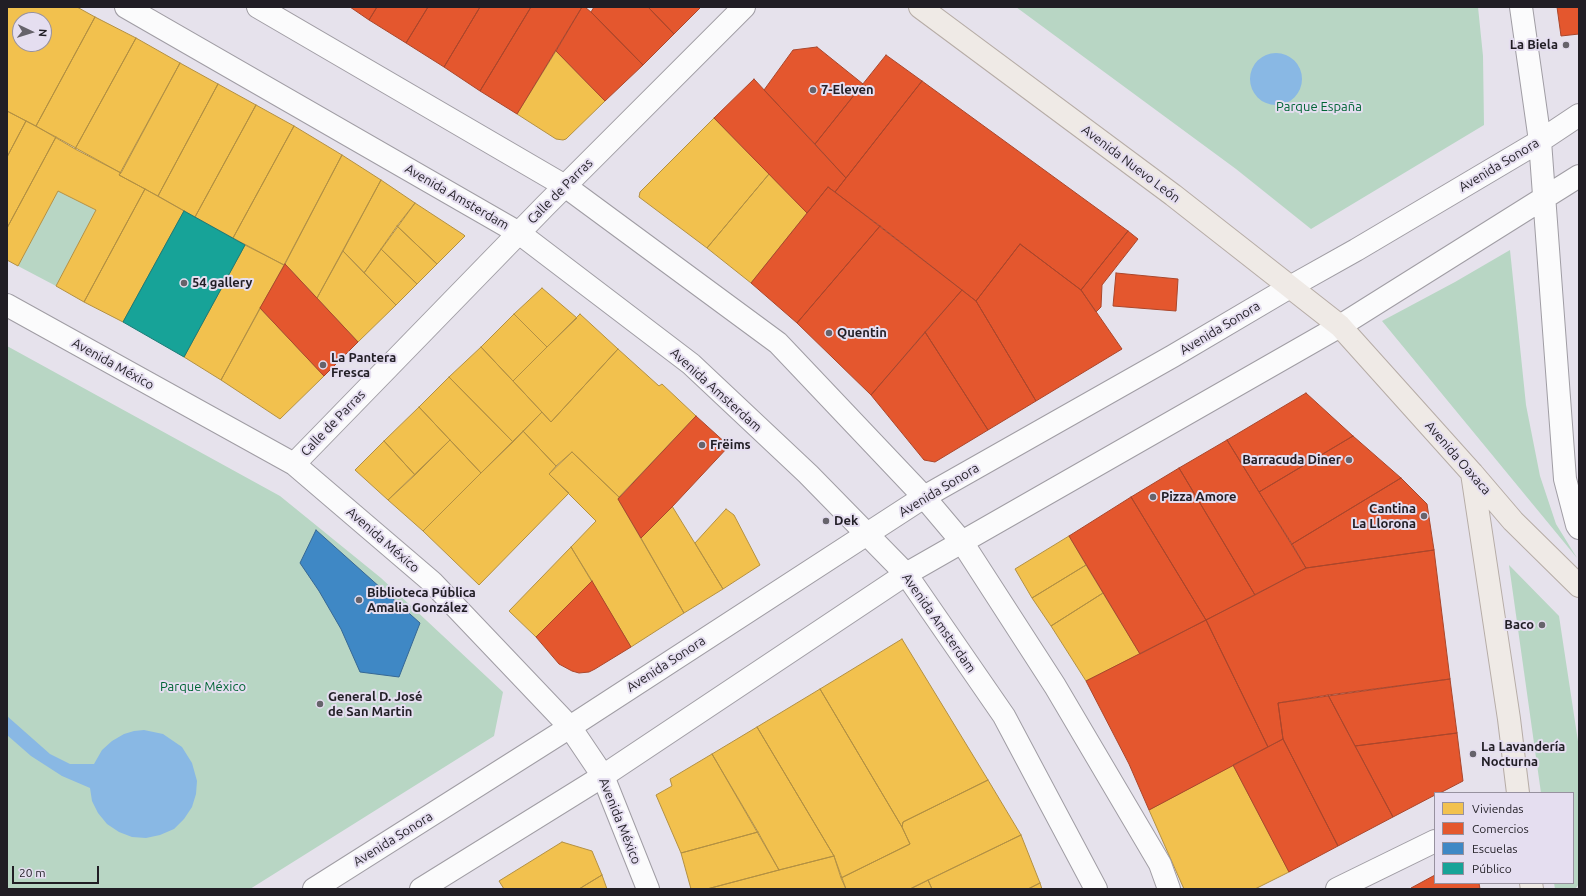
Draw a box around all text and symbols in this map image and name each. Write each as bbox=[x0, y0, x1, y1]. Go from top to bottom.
north arrow bbox=[12, 12, 52, 52]
text: N bbox=[37, 28, 49, 37]
place label: La Biela bbox=[1510, 37, 1558, 53]
marker: La Biela bbox=[1561, 40, 1571, 50]
place label: 7-Eleven bbox=[821, 82, 874, 98]
marker: 7-Eleven bbox=[808, 85, 818, 95]
park label: Parque España bbox=[1276, 99, 1362, 115]
street label: Avenida Nuevo León bbox=[1079, 122, 1183, 206]
street label: Avenida Sonora bbox=[1456, 135, 1542, 195]
street label: Calle de Parras bbox=[524, 155, 596, 227]
street label: Avenida Amsterdam bbox=[402, 161, 512, 233]
place label: 54 gallery bbox=[192, 275, 252, 291]
marker: 54 gallery bbox=[179, 278, 189, 288]
street label: Avenida Sonora bbox=[1177, 298, 1263, 358]
place label: Quentin bbox=[837, 325, 887, 341]
marker: Quentin bbox=[824, 328, 834, 338]
street label: Avenida México bbox=[69, 335, 157, 393]
street label: Avenida Amsterdam bbox=[667, 345, 765, 435]
place label: La Pantera Fresca bbox=[331, 350, 396, 381]
marker: La Pantera Fresca bbox=[318, 360, 328, 370]
street label: Calle de Parras bbox=[298, 387, 368, 459]
street label: Avenida Oaxaca bbox=[1422, 418, 1494, 498]
place label: Frëims bbox=[710, 437, 751, 453]
marker: Frëims bbox=[697, 440, 707, 450]
place label: Barracuda Diner bbox=[1242, 452, 1341, 468]
marker: Barracuda Diner bbox=[1344, 455, 1354, 465]
street label: Avenida Sonora bbox=[896, 460, 982, 520]
place label: Pizza Amore bbox=[1161, 489, 1236, 505]
marker: Pizza Amore bbox=[1148, 492, 1158, 502]
place label: Cantina La Llorona bbox=[1352, 501, 1416, 532]
street label: Avenida México bbox=[343, 504, 423, 576]
marker: Cantina La Llorona bbox=[1419, 511, 1429, 521]
place label: Dek bbox=[834, 513, 858, 529]
marker: Dek bbox=[821, 516, 831, 526]
street label: Avenida Amsterdam bbox=[899, 570, 979, 676]
place label: Biblioteca Pública Amalia González bbox=[367, 585, 476, 616]
marker: Biblioteca Pública Amalia González bbox=[354, 595, 364, 605]
place label: Baco bbox=[1504, 617, 1534, 633]
marker: Baco bbox=[1537, 620, 1547, 630]
street label: Avenida Sonora bbox=[624, 633, 708, 695]
park label: Parque México bbox=[160, 679, 246, 695]
place label: General D. José de San Martin bbox=[328, 689, 422, 720]
marker: General D. José de San Martin bbox=[315, 699, 325, 709]
place label: La Lavandería Nocturna bbox=[1481, 739, 1565, 770]
marker: La Lavandería Nocturna bbox=[1468, 749, 1478, 759]
street label: Avenida México bbox=[596, 776, 644, 866]
legend bbox=[1434, 792, 1574, 884]
text: Viviendas bbox=[1472, 802, 1524, 815]
street label: Avenida Sonora bbox=[350, 808, 436, 870]
text: Comercios bbox=[1472, 822, 1529, 835]
text: Escuelas bbox=[1472, 842, 1518, 855]
scale bar bbox=[14, 858, 101, 884]
text: Público bbox=[1472, 862, 1512, 875]
text: 20 m bbox=[19, 866, 46, 879]

